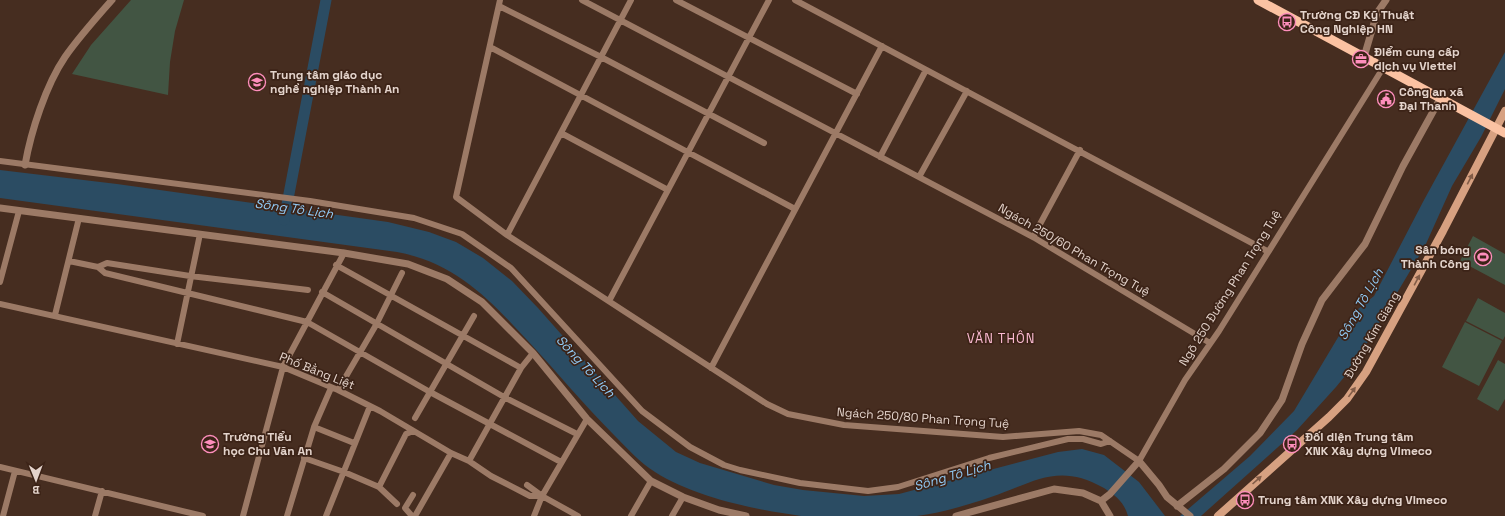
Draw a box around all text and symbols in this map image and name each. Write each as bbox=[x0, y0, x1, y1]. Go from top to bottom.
place label: Trường CĐ Kỹ Thuật Công Nghiệp HN bbox=[1300, 7, 1415, 37]
bus stop icon: Trường CĐ Kỹ Thuật Công Nghiệp HN bbox=[1277, 12, 1297, 32]
place label: Điểm cung cấp dịch vụ Viettel bbox=[1374, 44, 1460, 74]
office icon: Điểm cung cấp dịch vụ Viettel bbox=[1351, 49, 1371, 69]
place label: Trung tâm giáo dục nghề nghiệp Thành An bbox=[270, 67, 399, 97]
school or university icon: Trung tâm giáo dục nghề nghiệp Thành An bbox=[247, 72, 267, 92]
place label: Công an xã Đại Thanh bbox=[1399, 84, 1464, 114]
public building icon: Công an xã Đại Thanh bbox=[1376, 89, 1396, 109]
one-way arrow bbox=[1467, 173, 1473, 185]
water label: Sông Tô Lịch bbox=[254, 195, 335, 223]
street label: Ngách 250/60 Phan Trọng Tuệ bbox=[995, 200, 1153, 300]
street label: Ngõ 250 Đường Phan Trọng Tuệ bbox=[1175, 207, 1285, 369]
place label: Sân bóng Thành Công bbox=[1401, 242, 1470, 272]
sports icon: Sân bóng Thành Công bbox=[1473, 247, 1493, 267]
water label: Sông Tô Lịch bbox=[1334, 265, 1388, 343]
one-way arrow bbox=[1414, 274, 1421, 285]
street label: Đường Kim Giang bbox=[1341, 289, 1403, 381]
district label: VĂN THÔN bbox=[967, 330, 1035, 347]
water label: Sông Tô Lịch bbox=[552, 332, 620, 402]
street label: Phố Bằng Liệt bbox=[277, 349, 357, 393]
one-way arrow bbox=[1348, 386, 1356, 397]
street label: Ngách 250/80 Phan Trọng Tuệ bbox=[836, 404, 1010, 432]
place label: Trường Tiểu học Chu Văn An bbox=[223, 429, 312, 459]
place label: Đối diện Trung tâm XNK Xây dựng Vimeco bbox=[1305, 429, 1432, 459]
school or university icon: Trường Tiểu học Chu Văn An bbox=[200, 434, 220, 454]
bus stop icon: Đối diện Trung tâm XNK Xây dựng Vimeco bbox=[1282, 434, 1302, 454]
water label: Sông Tô Lịch bbox=[912, 456, 993, 495]
north arrow bbox=[16, 460, 56, 500]
one-way arrow bbox=[1252, 476, 1262, 485]
text: B bbox=[32, 483, 40, 497]
bus stop icon: Trung tâm XNK Xây dựng Vimeco bbox=[1235, 490, 1255, 510]
place label: Trung tâm XNK Xây dựng Vimeco bbox=[1258, 492, 1447, 508]

